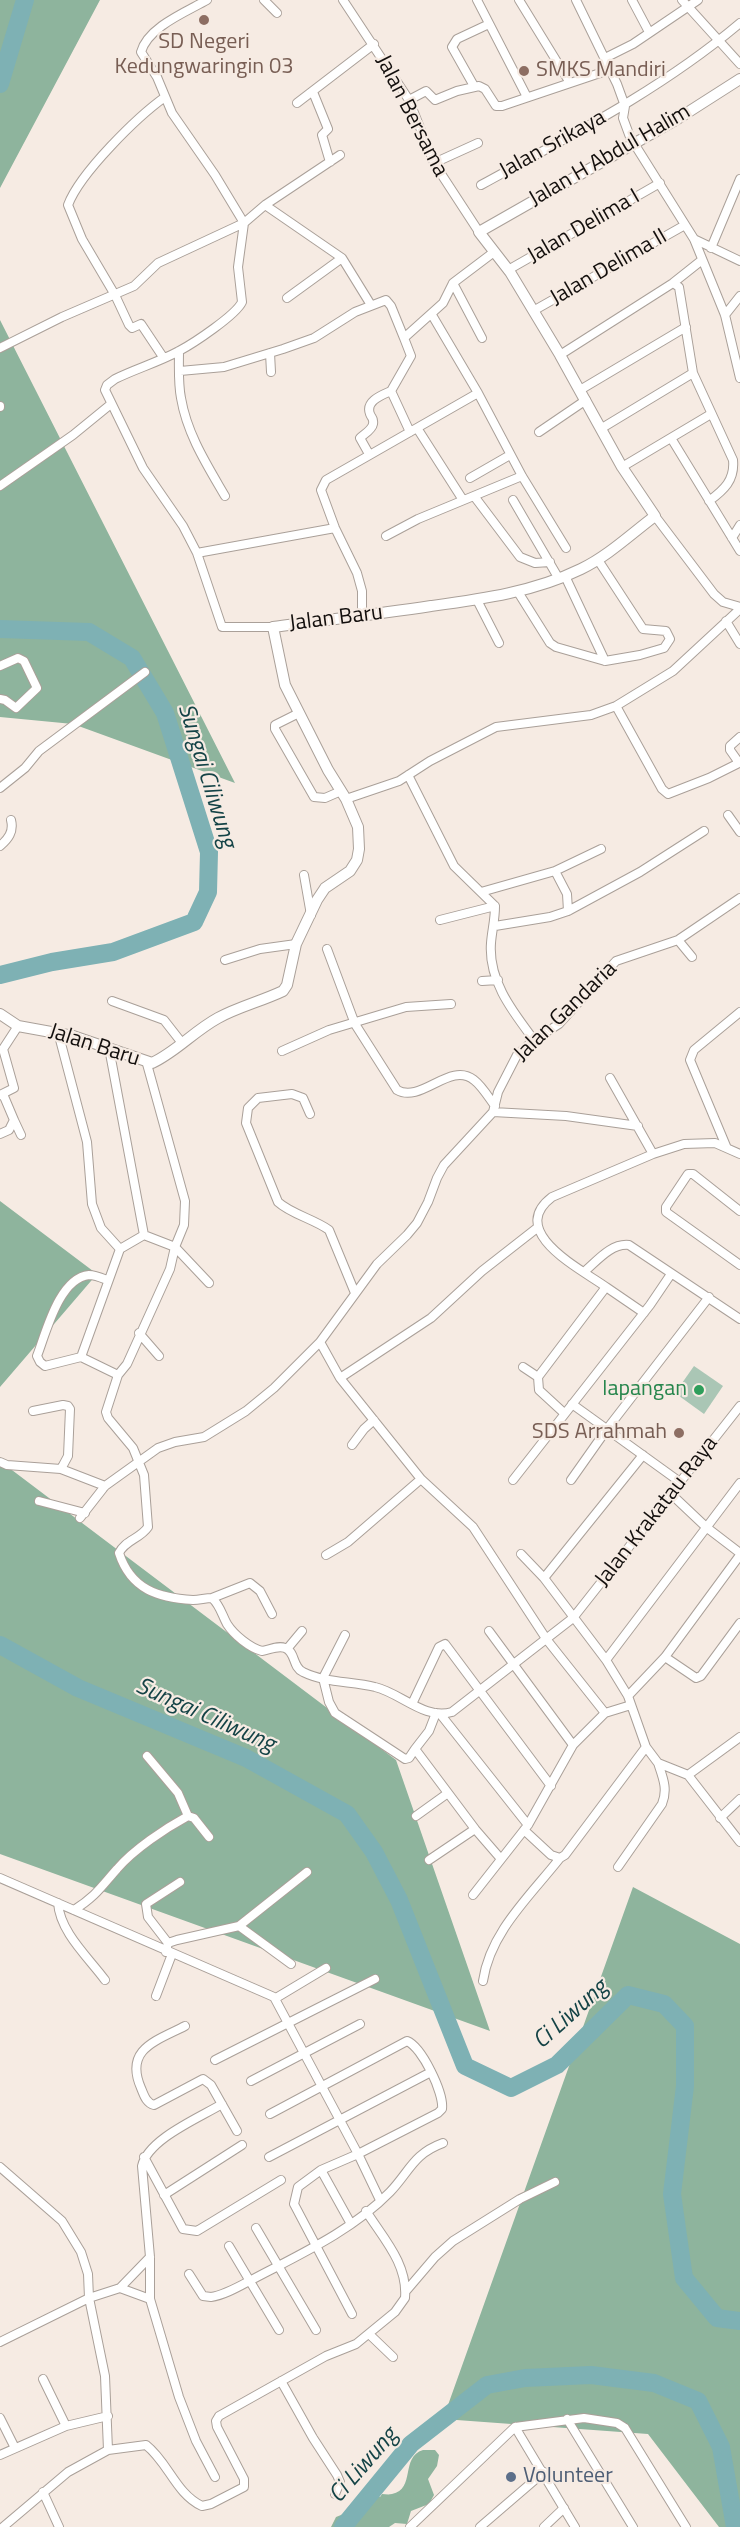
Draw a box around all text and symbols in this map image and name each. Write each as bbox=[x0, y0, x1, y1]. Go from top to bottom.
marker: SD Negeri Kedungwaringin 03 bbox=[197, 13, 211, 27]
place label: SD Negeri Kedungwaringin 03 bbox=[114, 30, 294, 82]
street label: Jalan Bersama bbox=[369, 51, 453, 181]
place label: SMKS Mandiri bbox=[536, 58, 666, 84]
marker: SMKS Mandiri bbox=[517, 64, 531, 78]
street label: Jalan H Abdul Halim bbox=[525, 99, 695, 213]
street label: Jalan Srikaya bbox=[495, 105, 611, 185]
street label: Jalan Delima I bbox=[523, 184, 645, 270]
street label: Jalan Delima II bbox=[546, 224, 672, 312]
street label: Jalan Baru bbox=[288, 600, 384, 638]
water label: Sungai Ciliwung bbox=[170, 700, 242, 852]
street label: Jalan Gandaria bbox=[509, 956, 623, 1068]
street label: Jalan Baru bbox=[45, 1019, 143, 1073]
place label: lapangan bbox=[602, 1377, 687, 1403]
marker: lapangan bbox=[692, 1383, 706, 1397]
place label: SDS Arrahmah bbox=[532, 1420, 667, 1446]
marker: SDS Arrahmah bbox=[672, 1426, 686, 1440]
street label: Jalan Krakatau Raya bbox=[590, 1431, 724, 1593]
water label: Sungai Ciliwung bbox=[131, 1673, 279, 1759]
water label: Ci Liwung bbox=[528, 1974, 614, 2056]
water label: Ci Liwung bbox=[323, 2422, 405, 2510]
place label: Volunteer bbox=[523, 2464, 613, 2490]
marker: Volunteer bbox=[504, 2470, 518, 2484]

